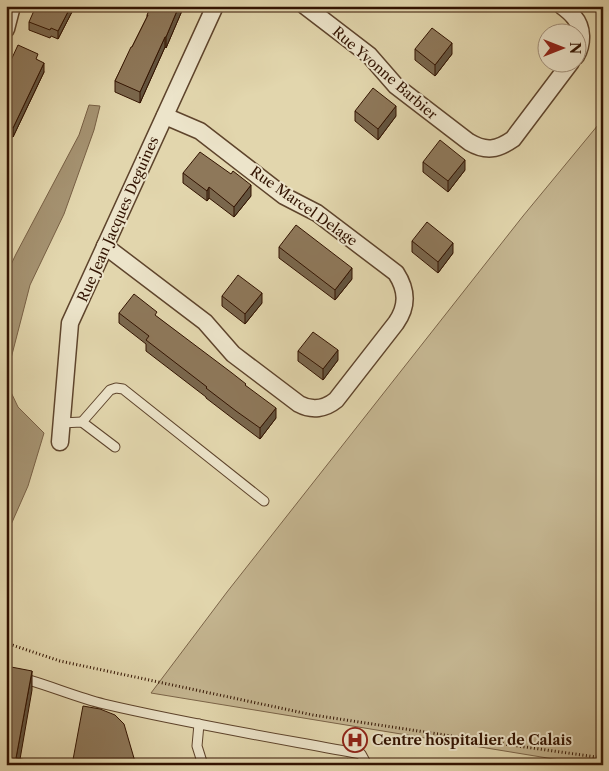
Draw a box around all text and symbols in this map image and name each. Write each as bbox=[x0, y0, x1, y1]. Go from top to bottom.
street label: Rue Yvonne Barbier bbox=[329, 22, 441, 124]
north arrow bbox=[536, 22, 586, 72]
text: N bbox=[566, 42, 584, 54]
street label: Rue Jean Jacques Deguines bbox=[73, 133, 163, 305]
street label: Rue Marcel Delage bbox=[247, 162, 361, 250]
hospital icon: Centre hospitalier de Calais bbox=[342, 727, 368, 753]
place label: Centre hospitalier de Calais bbox=[372, 731, 572, 749]

